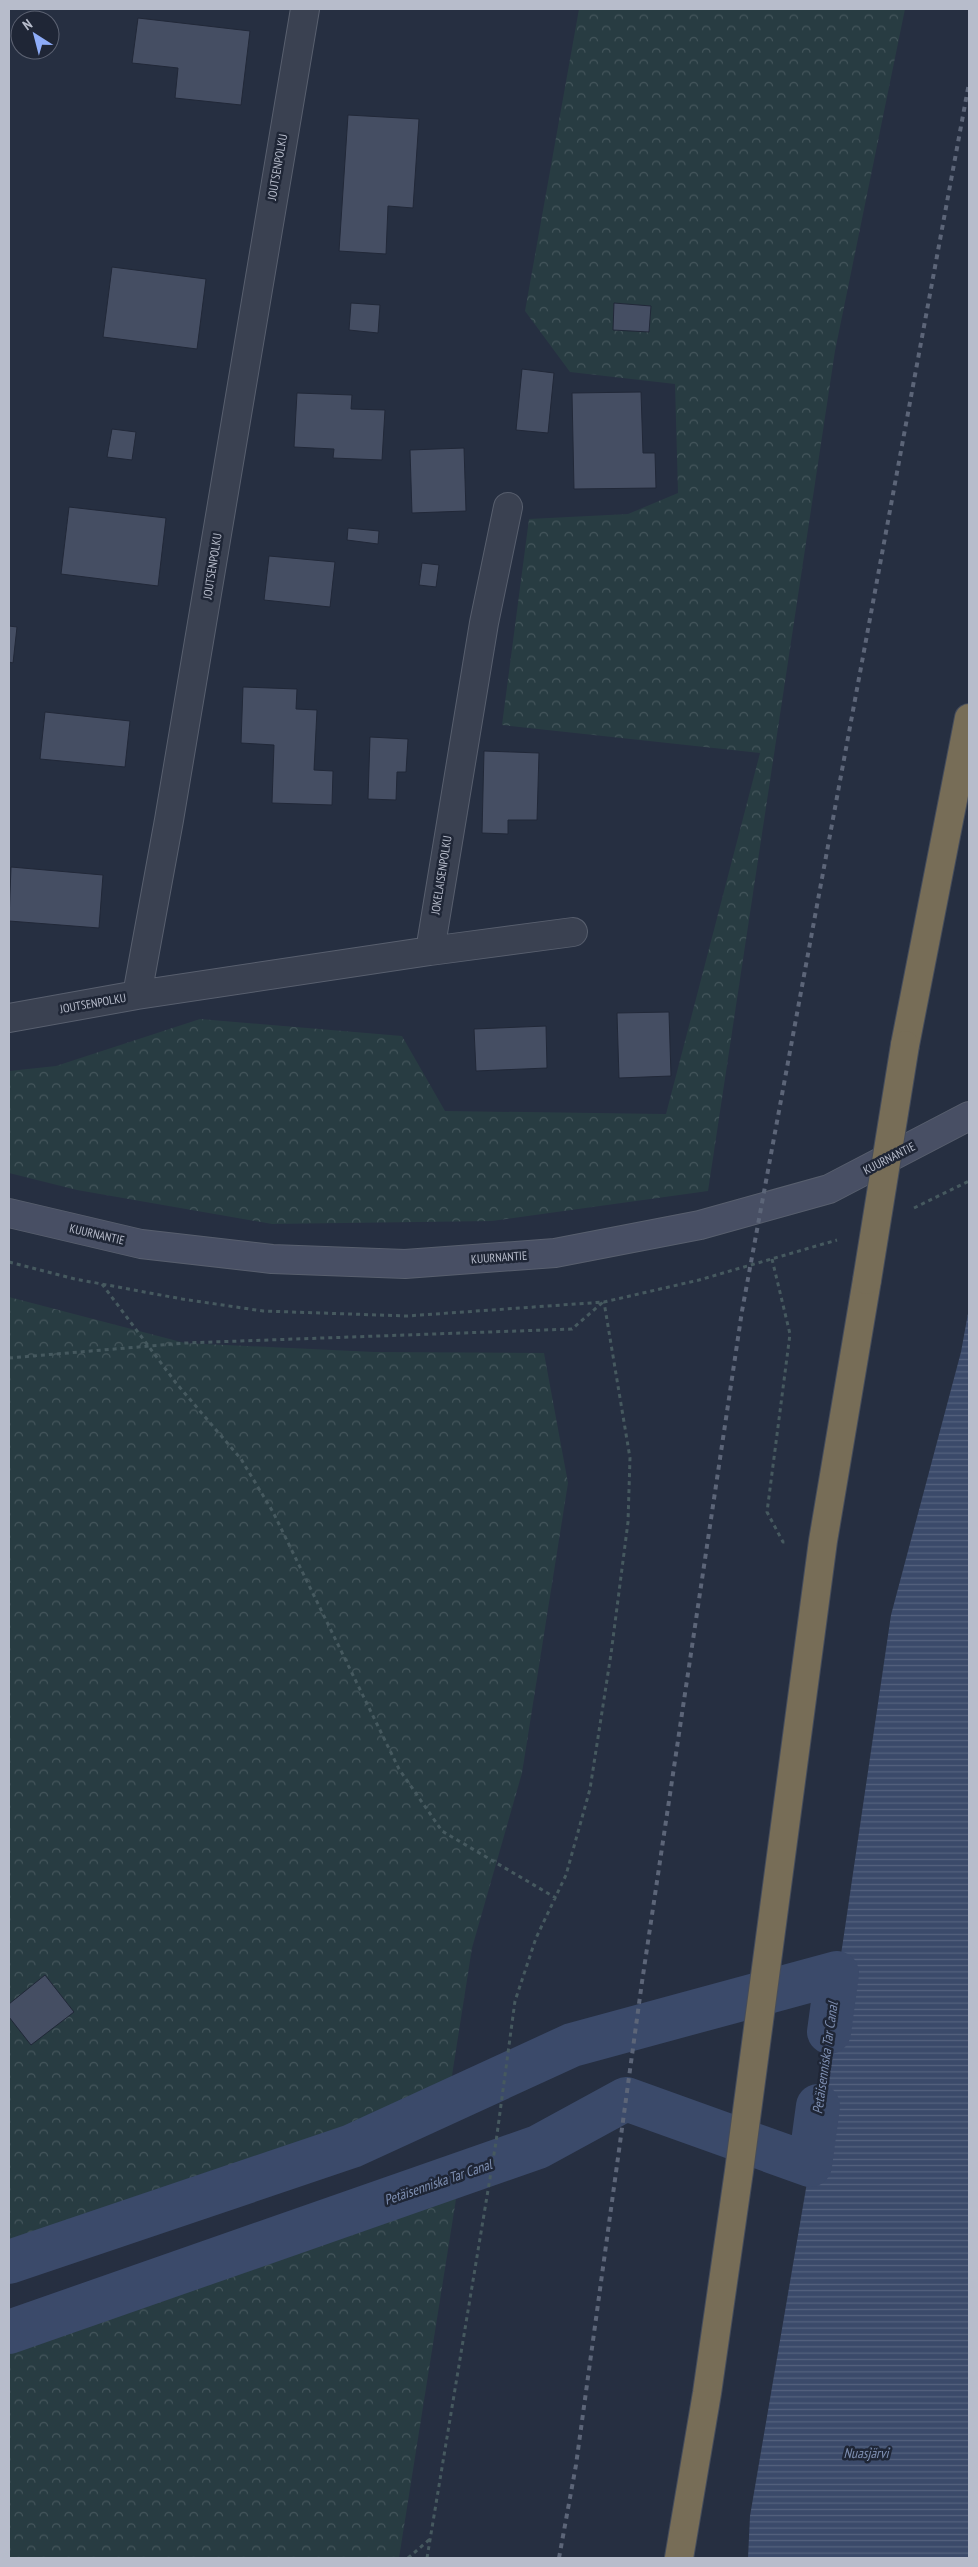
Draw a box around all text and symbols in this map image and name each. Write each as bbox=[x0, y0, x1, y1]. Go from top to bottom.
north arrow bbox=[10, 10, 60, 60]
text: N bbox=[19, 15, 36, 34]
street label: JOUTSENPOLKU bbox=[264, 133, 290, 202]
street label: JOUTSENPOLKU bbox=[199, 532, 225, 601]
street label: JOKELAISENPOLKU bbox=[427, 834, 455, 917]
street label: JOUTSENPOLKU bbox=[58, 990, 127, 1016]
street label: KUURNANTIE bbox=[861, 1139, 917, 1177]
street label: KUURNANTIE bbox=[68, 1220, 126, 1248]
street label: KUURNANTIE bbox=[471, 1248, 527, 1266]
water label: Petäisenniska Tar Canal bbox=[808, 1999, 842, 2115]
water label: Petäisenniska Tar Canal bbox=[382, 2155, 496, 2209]
water label: Nuasjärvi bbox=[844, 2444, 890, 2462]

